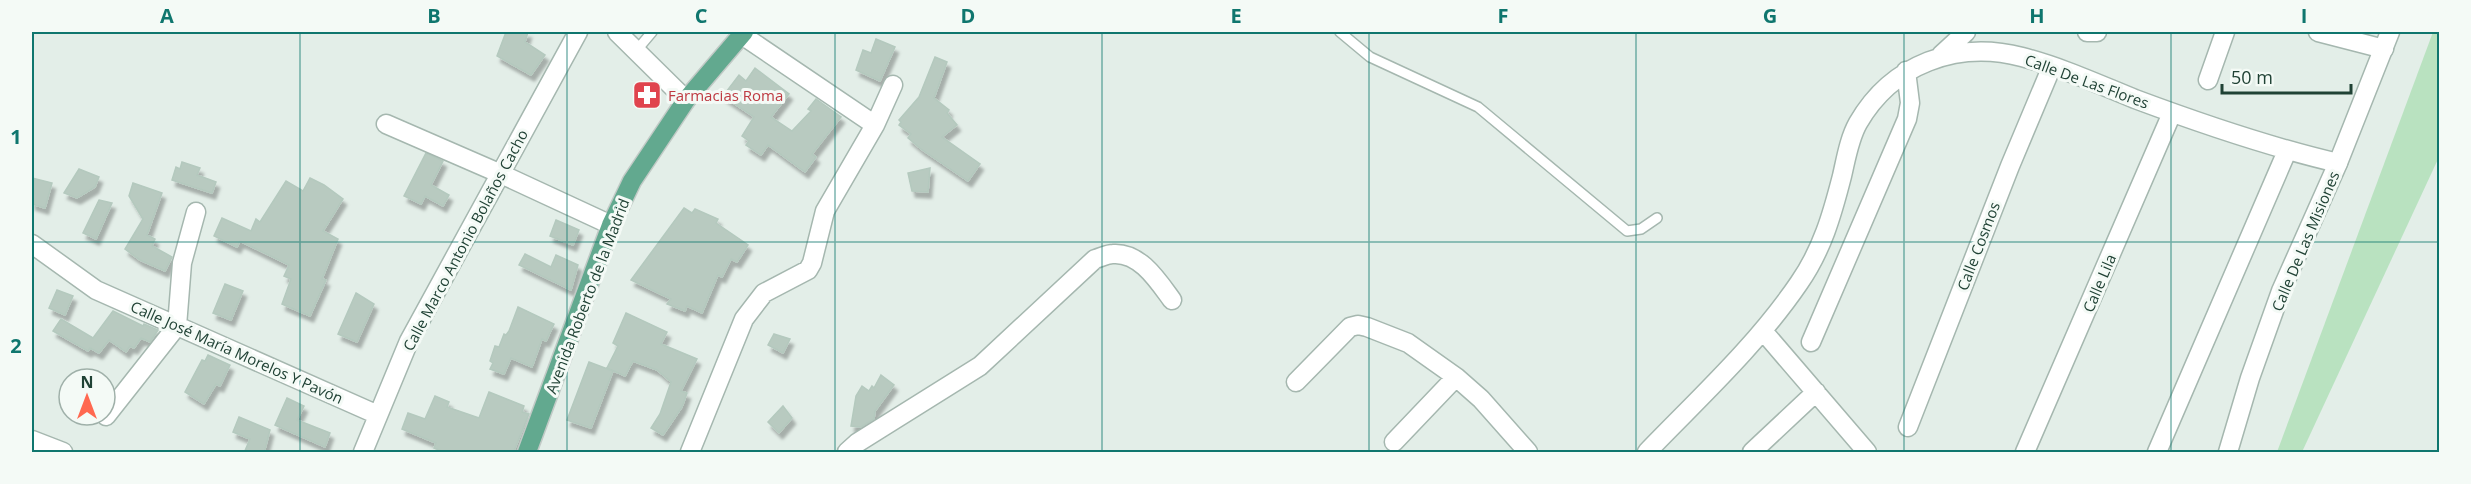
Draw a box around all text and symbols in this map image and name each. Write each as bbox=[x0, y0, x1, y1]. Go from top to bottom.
text: A bbox=[160, 2, 174, 29]
text: B bbox=[427, 2, 441, 29]
text: C bbox=[695, 2, 708, 29]
text: D bbox=[961, 2, 975, 29]
text: E bbox=[1230, 2, 1242, 29]
text: F bbox=[1498, 2, 1508, 29]
text: G bbox=[1763, 2, 1777, 29]
text: H bbox=[2029, 2, 2045, 29]
text: I bbox=[2301, 2, 2307, 29]
street label: Calle De Las Flores bbox=[2022, 49, 2152, 113]
scale bar bbox=[2222, 57, 2351, 95]
text: 50 m bbox=[2231, 65, 2273, 89]
pharmacy icon: Farmacias Roma bbox=[631, 79, 663, 111]
place label: Farmacias Roma bbox=[668, 85, 783, 105]
text: 1 bbox=[10, 123, 22, 150]
street label: Calle Marco Antonio Bolaños Cacho bbox=[398, 126, 532, 354]
street label: Calle De Las Misiones bbox=[2266, 168, 2344, 314]
street label: Avenida Roberto de la Madrid bbox=[540, 195, 634, 397]
street label: Calle Cosmos bbox=[1952, 199, 2004, 293]
street label: Calle Lila bbox=[2078, 251, 2120, 315]
street label: Calle José María Morelos Y Pavón bbox=[128, 296, 346, 408]
text: 2 bbox=[10, 332, 22, 359]
north arrow bbox=[57, 367, 117, 427]
text: N bbox=[80, 371, 94, 393]

